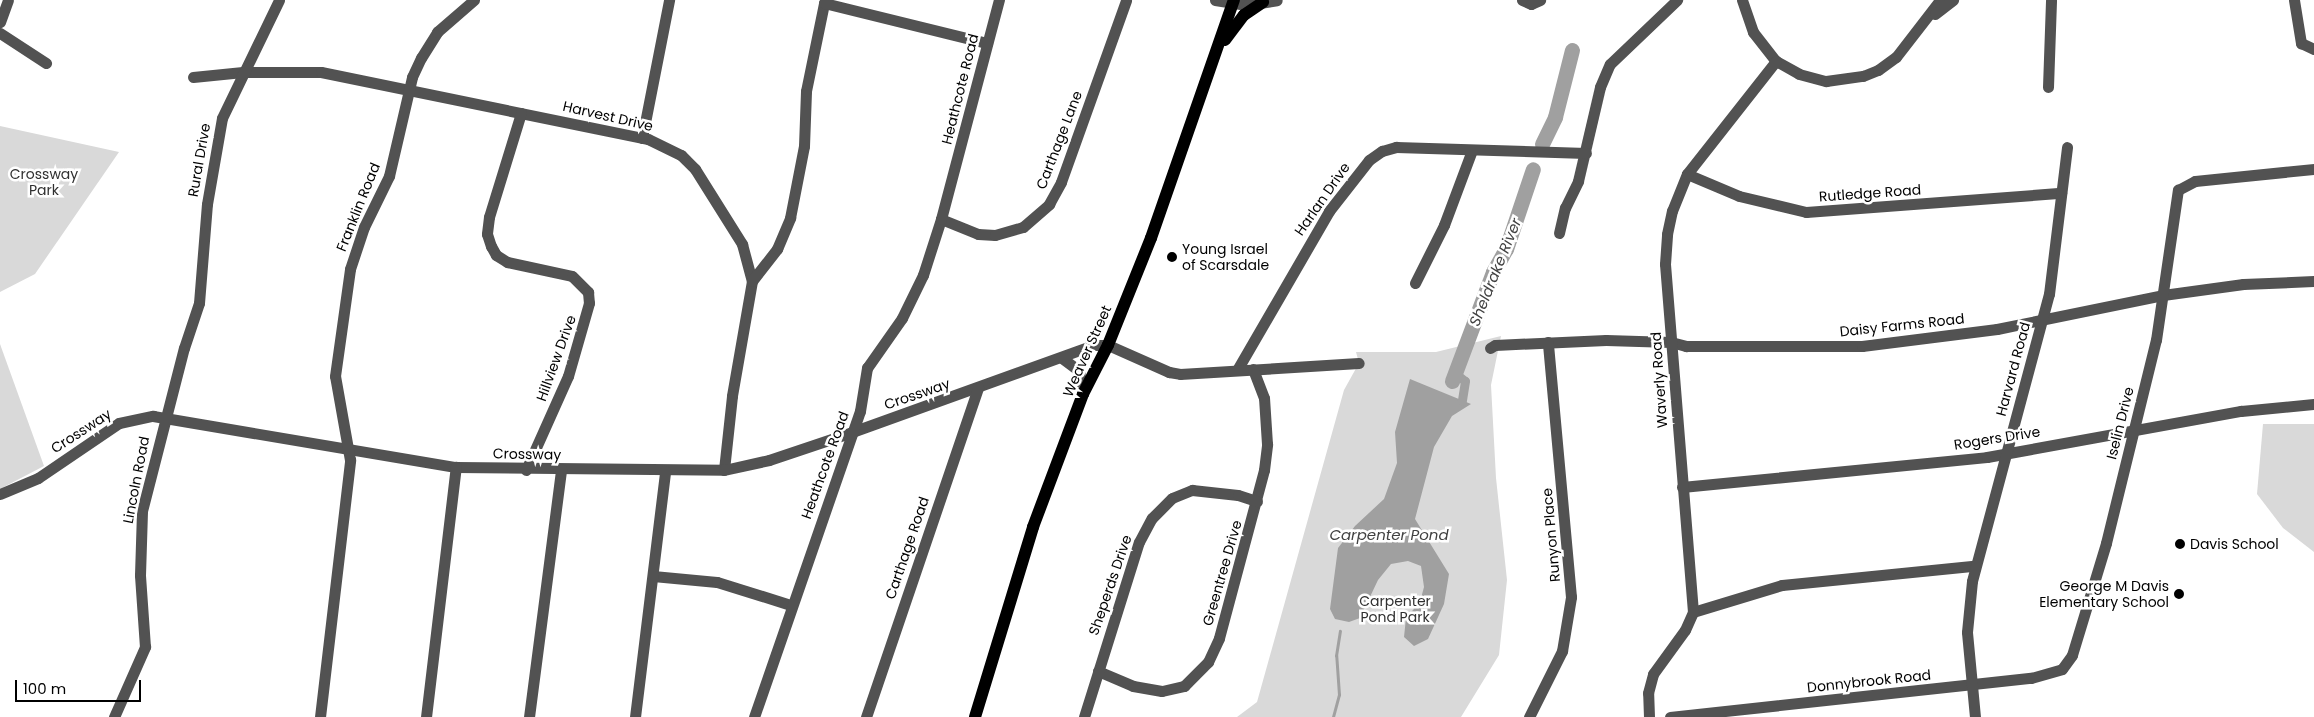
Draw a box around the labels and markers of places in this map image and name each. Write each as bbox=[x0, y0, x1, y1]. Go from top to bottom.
place label: Young Israel of Scarsdale bbox=[1182, 241, 1269, 274]
marker: Young Israel of Scarsdale bbox=[1166, 251, 1178, 263]
place label: Davis School bbox=[2190, 536, 2279, 552]
marker: Davis School bbox=[2174, 538, 2186, 550]
place label: George M Davis Elementary School bbox=[2039, 578, 2169, 610]
marker: George M Davis Elementary School bbox=[2173, 588, 2185, 600]

